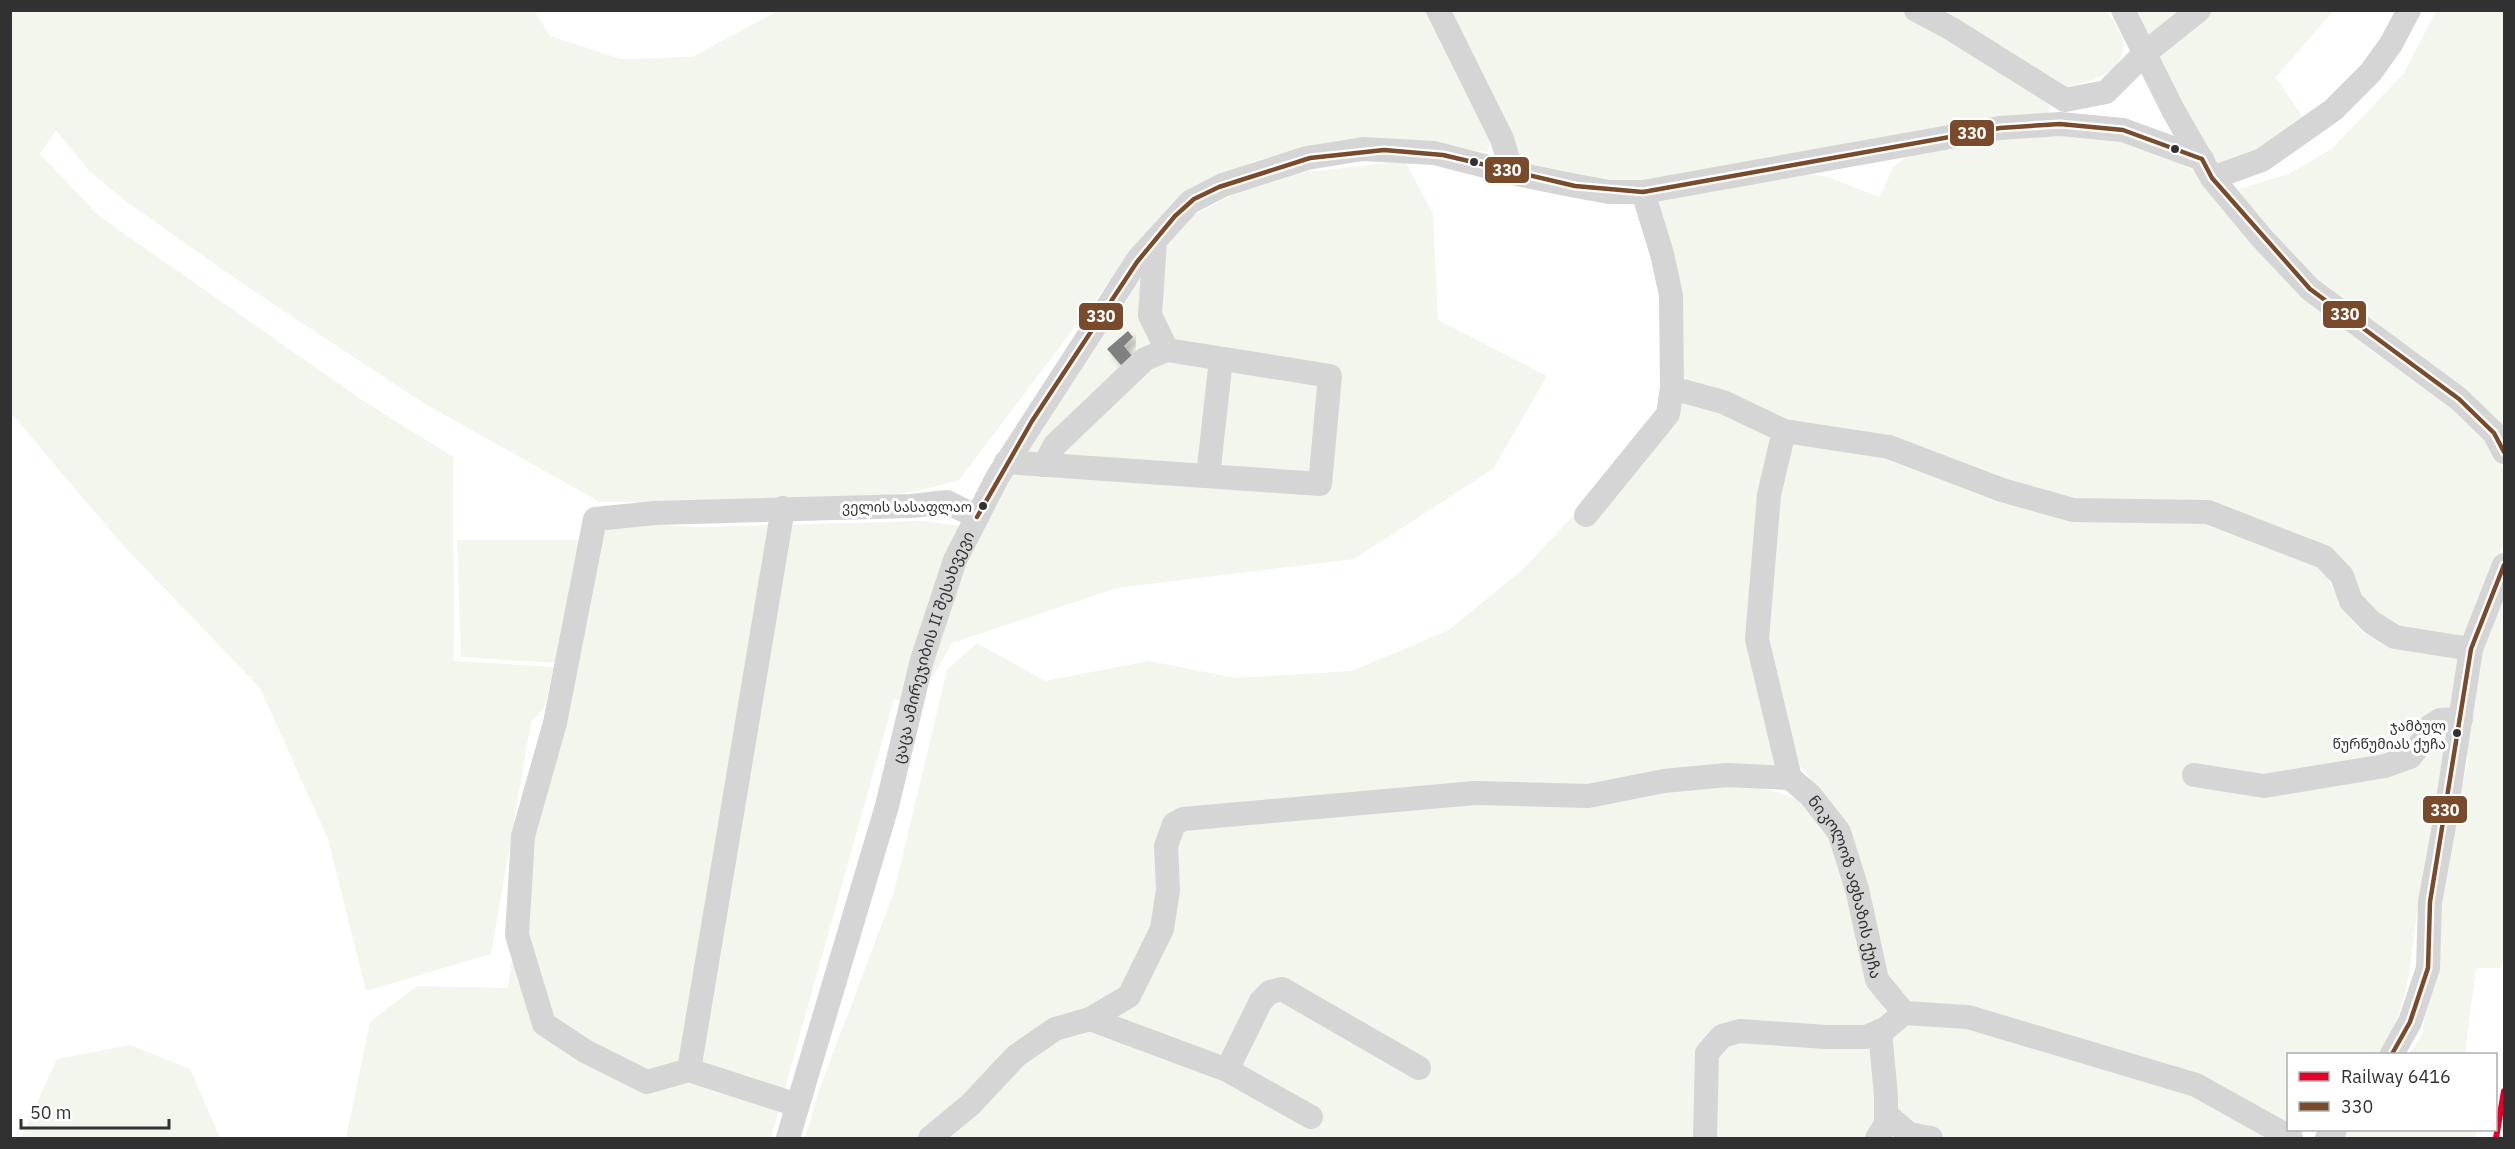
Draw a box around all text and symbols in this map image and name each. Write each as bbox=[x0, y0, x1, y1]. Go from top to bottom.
line badge: 330 bbox=[1949, 119, 1995, 147]
text: 330 bbox=[1958, 123, 1987, 143]
unlabelled marker bbox=[2169, 143, 2181, 155]
unlabelled marker bbox=[1468, 156, 1480, 168]
line badge: 330 bbox=[1484, 156, 1530, 184]
text: 330 bbox=[1493, 160, 1522, 180]
line badge: 330 bbox=[2322, 300, 2367, 329]
line badge: 330 bbox=[1078, 302, 1124, 331]
text: 330 bbox=[2331, 304, 2360, 324]
text: 330 bbox=[1087, 306, 1116, 326]
place label: ველის სასაფლაო bbox=[842, 498, 972, 516]
marker: ველის სასაფლაო bbox=[977, 500, 989, 512]
street label: ცაცა ამირეჯიბის II შესახვევი bbox=[888, 527, 978, 765]
place label: ჯამბულ წურწუმიას ქუჩა bbox=[2333, 717, 2446, 753]
marker: ჯამბულ წურწუმიას ქუჩა bbox=[2451, 727, 2463, 739]
street label: ნიკოლოზ აფხაზის ქუჩა bbox=[1804, 791, 1886, 981]
line badge: 330 bbox=[2422, 795, 2468, 824]
text: 330 bbox=[2431, 800, 2460, 820]
legend bbox=[2287, 1053, 2497, 1131]
text: Railway 6416 bbox=[2341, 1065, 2451, 1088]
scale bar bbox=[21, 1092, 170, 1130]
text: 330 bbox=[2341, 1095, 2373, 1118]
text: 50 m bbox=[30, 1101, 72, 1124]

